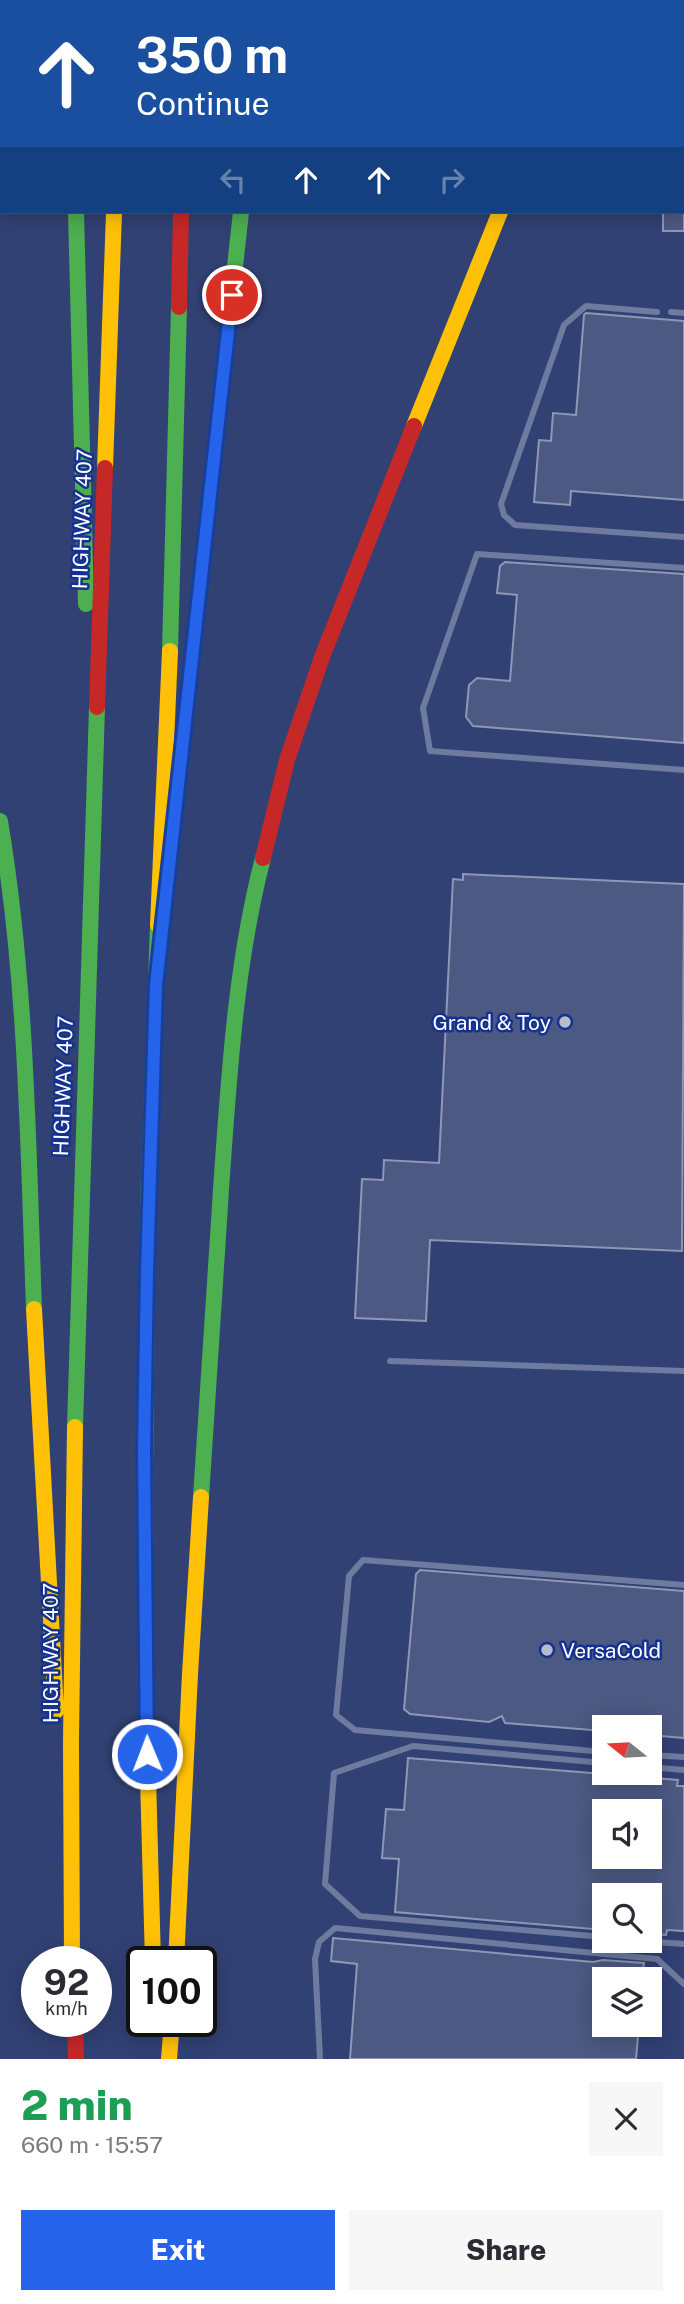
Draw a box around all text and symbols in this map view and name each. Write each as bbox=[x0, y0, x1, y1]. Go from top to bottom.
text: 350 m bbox=[136, 26, 288, 84]
icon: ahead bbox=[21, 28, 112, 119]
text: Continue bbox=[136, 85, 270, 122]
icon: left bbox=[214, 161, 252, 199]
icon: ahead bbox=[287, 161, 325, 199]
icon: ahead bbox=[360, 161, 398, 199]
icon: right bbox=[433, 161, 471, 199]
pin bbox=[202, 265, 262, 325]
icon: arrive bbox=[213, 276, 251, 314]
street label: HIGHWAY 407 bbox=[67, 448, 97, 590]
place label: Grand & Toy bbox=[432, 1010, 551, 1035]
marker: Grand & Toy bbox=[557, 1014, 573, 1030]
street label: HIGHWAY 407 bbox=[48, 1015, 78, 1157]
street label: HIGHWAY 407 bbox=[38, 1583, 63, 1723]
place label: VersaCold bbox=[561, 1638, 661, 1663]
marker: VersaCold bbox=[539, 1642, 555, 1658]
north arrow bbox=[592, 1715, 662, 1785]
map controls bbox=[592, 1715, 662, 2037]
position arrow bbox=[110, 1717, 184, 1791]
button: sound bbox=[592, 1799, 662, 1869]
button: search bbox=[592, 1883, 662, 1953]
speed limit sign: 100 bbox=[126, 1946, 217, 2037]
text: 92 bbox=[44, 1962, 89, 2003]
button: layers bbox=[592, 1967, 662, 2037]
text: km/h bbox=[45, 1998, 88, 2019]
text: 2 min bbox=[21, 2080, 133, 2129]
button: close bbox=[589, 2082, 663, 2156]
text: 660 m · 15:57 bbox=[21, 2131, 163, 2158]
button: Exit bbox=[21, 2210, 335, 2290]
button: Share bbox=[349, 2210, 663, 2290]

